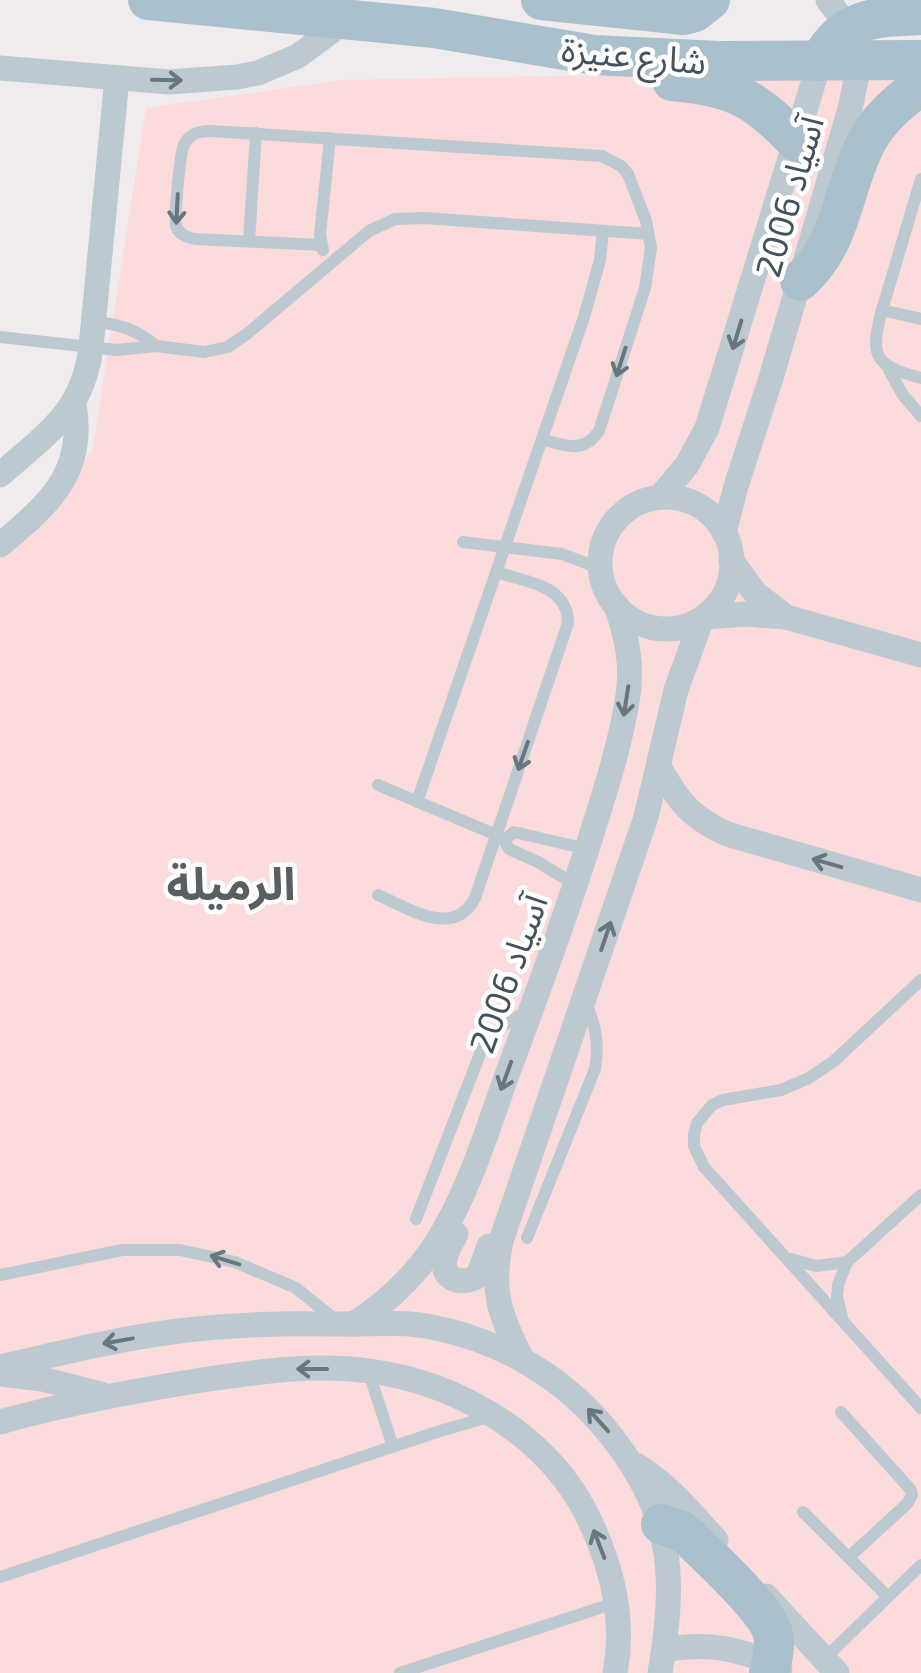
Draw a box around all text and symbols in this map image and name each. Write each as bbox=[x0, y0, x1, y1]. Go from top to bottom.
street label: شارع عنيزة bbox=[559, 27, 708, 88]
one-way arrow bbox=[150, 71, 182, 90]
street label: آسياد 2006 bbox=[745, 109, 832, 281]
one-way arrow bbox=[167, 192, 186, 225]
one-way arrow bbox=[727, 319, 745, 351]
one-way arrow bbox=[610, 345, 628, 377]
one-way arrow bbox=[616, 684, 635, 716]
one-way arrow bbox=[513, 740, 531, 771]
one-way arrow bbox=[812, 853, 844, 871]
district label: الرميلة bbox=[166, 855, 296, 911]
street label: آسياد 2006 bbox=[459, 886, 556, 1058]
one-way arrow bbox=[599, 920, 617, 952]
one-way arrow bbox=[496, 1060, 514, 1091]
one-way arrow bbox=[210, 1250, 242, 1268]
one-way arrow bbox=[102, 1332, 135, 1351]
one-way arrow bbox=[296, 1360, 328, 1378]
one-way arrow bbox=[587, 1408, 610, 1433]
one-way arrow bbox=[589, 1529, 607, 1560]

